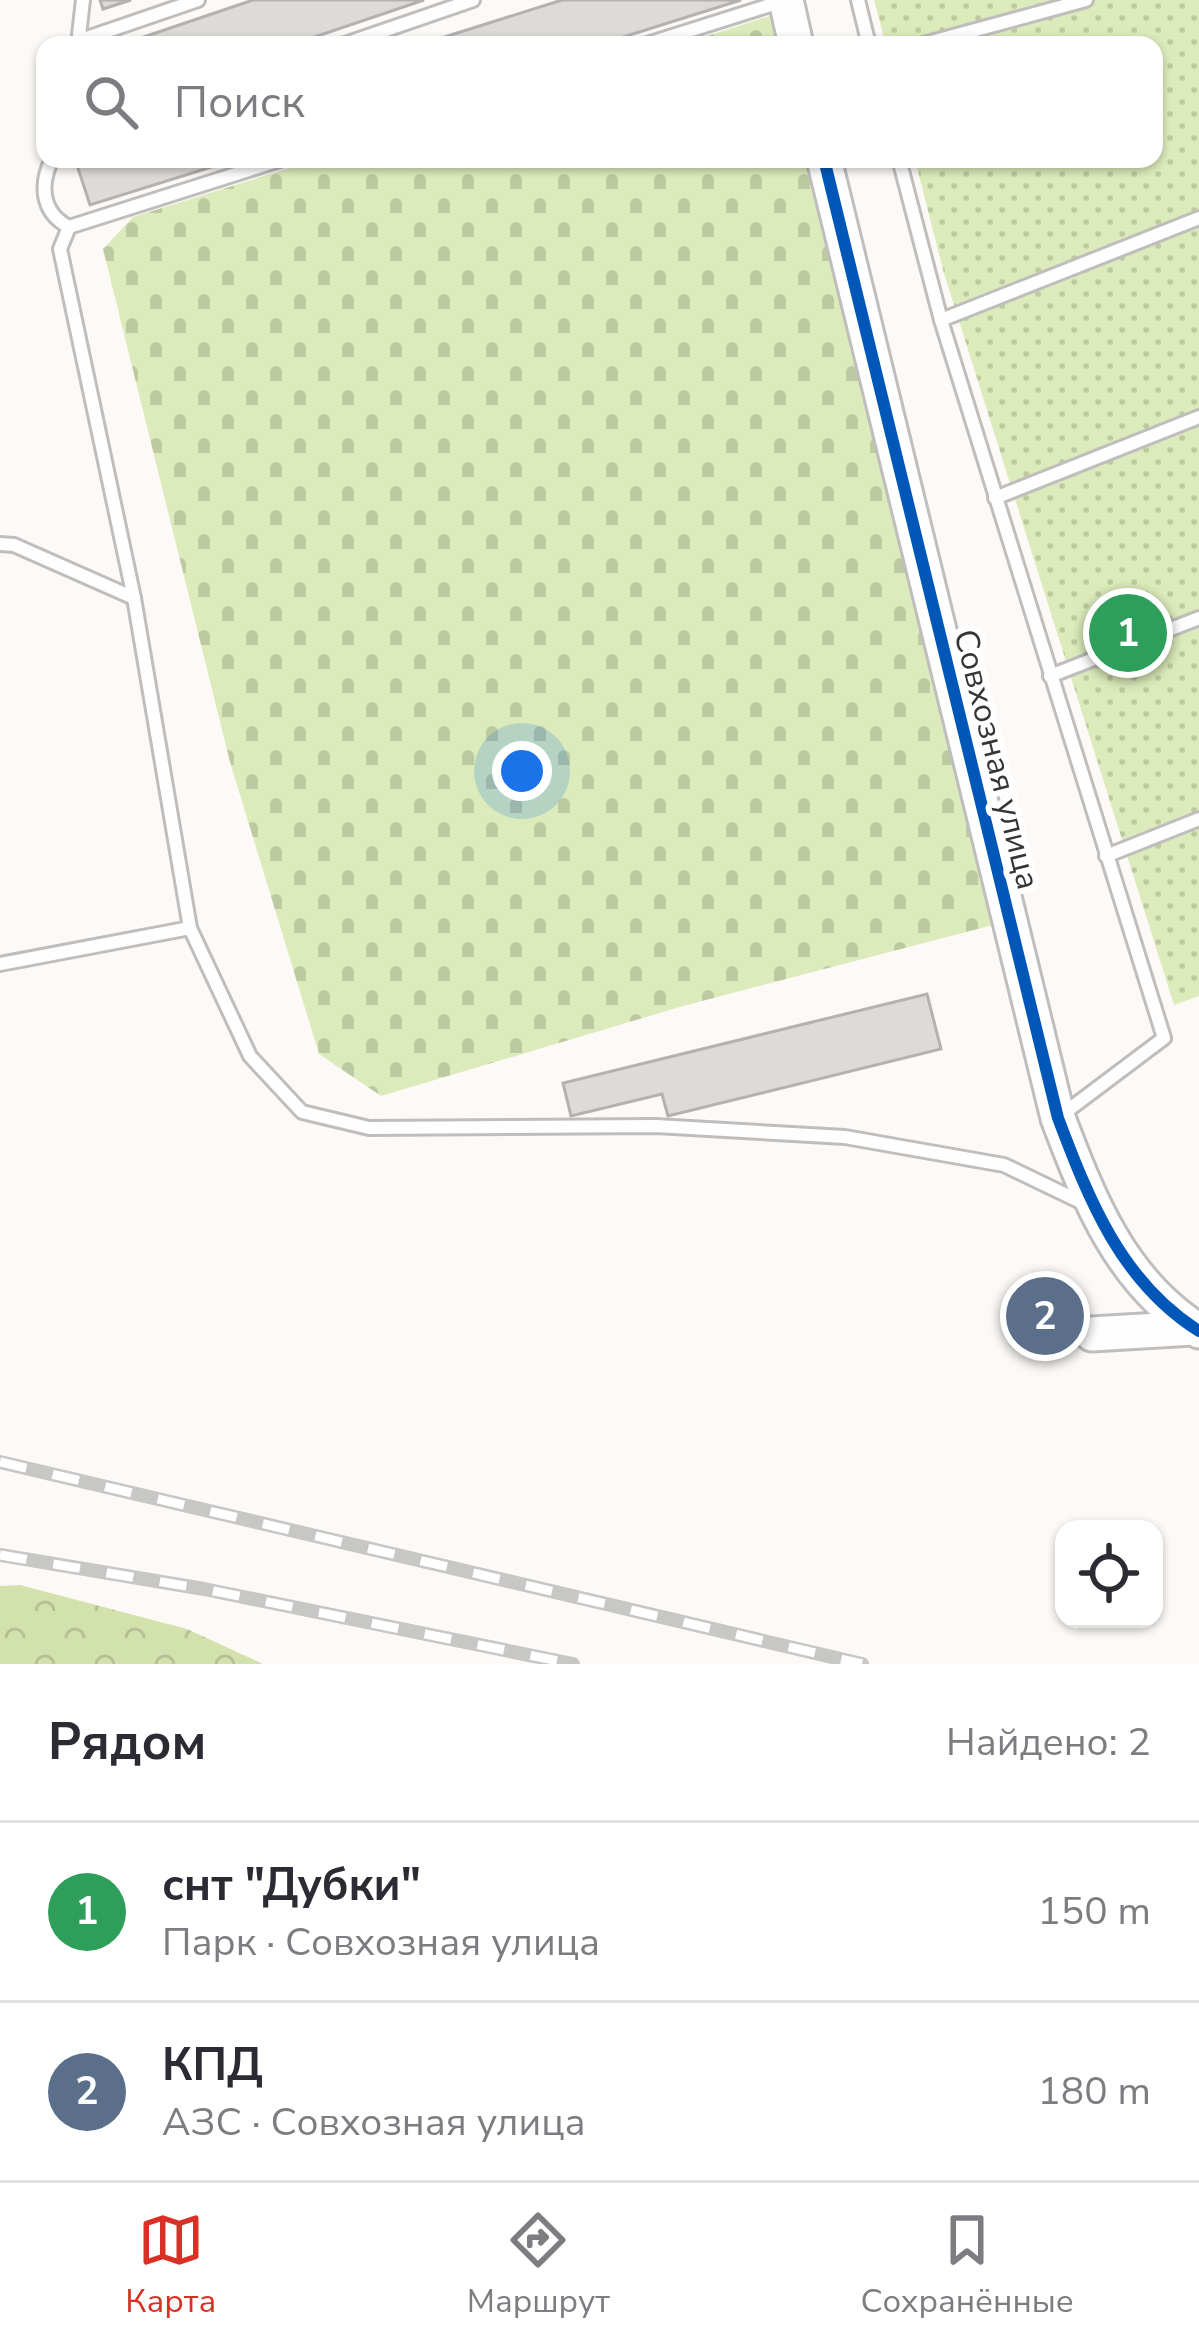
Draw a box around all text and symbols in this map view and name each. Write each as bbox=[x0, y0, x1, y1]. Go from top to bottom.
search box bbox=[36, 36, 1163, 168]
icon: search bbox=[78, 69, 144, 135]
text: Поиск bbox=[174, 72, 305, 133]
pin: 1 bbox=[1089, 588, 1167, 678]
street label: Совхозная улица bbox=[942, 625, 1051, 894]
your location bbox=[492, 741, 552, 801]
pin: 2 bbox=[1006, 1271, 1084, 1361]
map controls bbox=[1055, 1520, 1163, 1628]
button: locate bbox=[1055, 1520, 1163, 1628]
text: Рядом bbox=[48, 1707, 206, 1777]
text: Найдено: 2 bbox=[946, 1716, 1151, 1769]
text: снт "Дубки" bbox=[162, 1855, 421, 1916]
text: 1 bbox=[75, 1885, 99, 1938]
text: 150 m bbox=[1037, 1885, 1151, 1938]
text: Парк · Совхозная улица bbox=[162, 1916, 600, 1969]
text: КПД bbox=[162, 2035, 263, 2096]
text: 2 bbox=[75, 2065, 99, 2118]
text: 180 m bbox=[1037, 2065, 1151, 2118]
text: АЗС · Совхозная улица bbox=[162, 2096, 586, 2149]
tab: Карта bbox=[125, 2207, 216, 2324]
tab: Маршрут bbox=[467, 2207, 610, 2324]
tab: Сохранённые bbox=[861, 2207, 1074, 2324]

